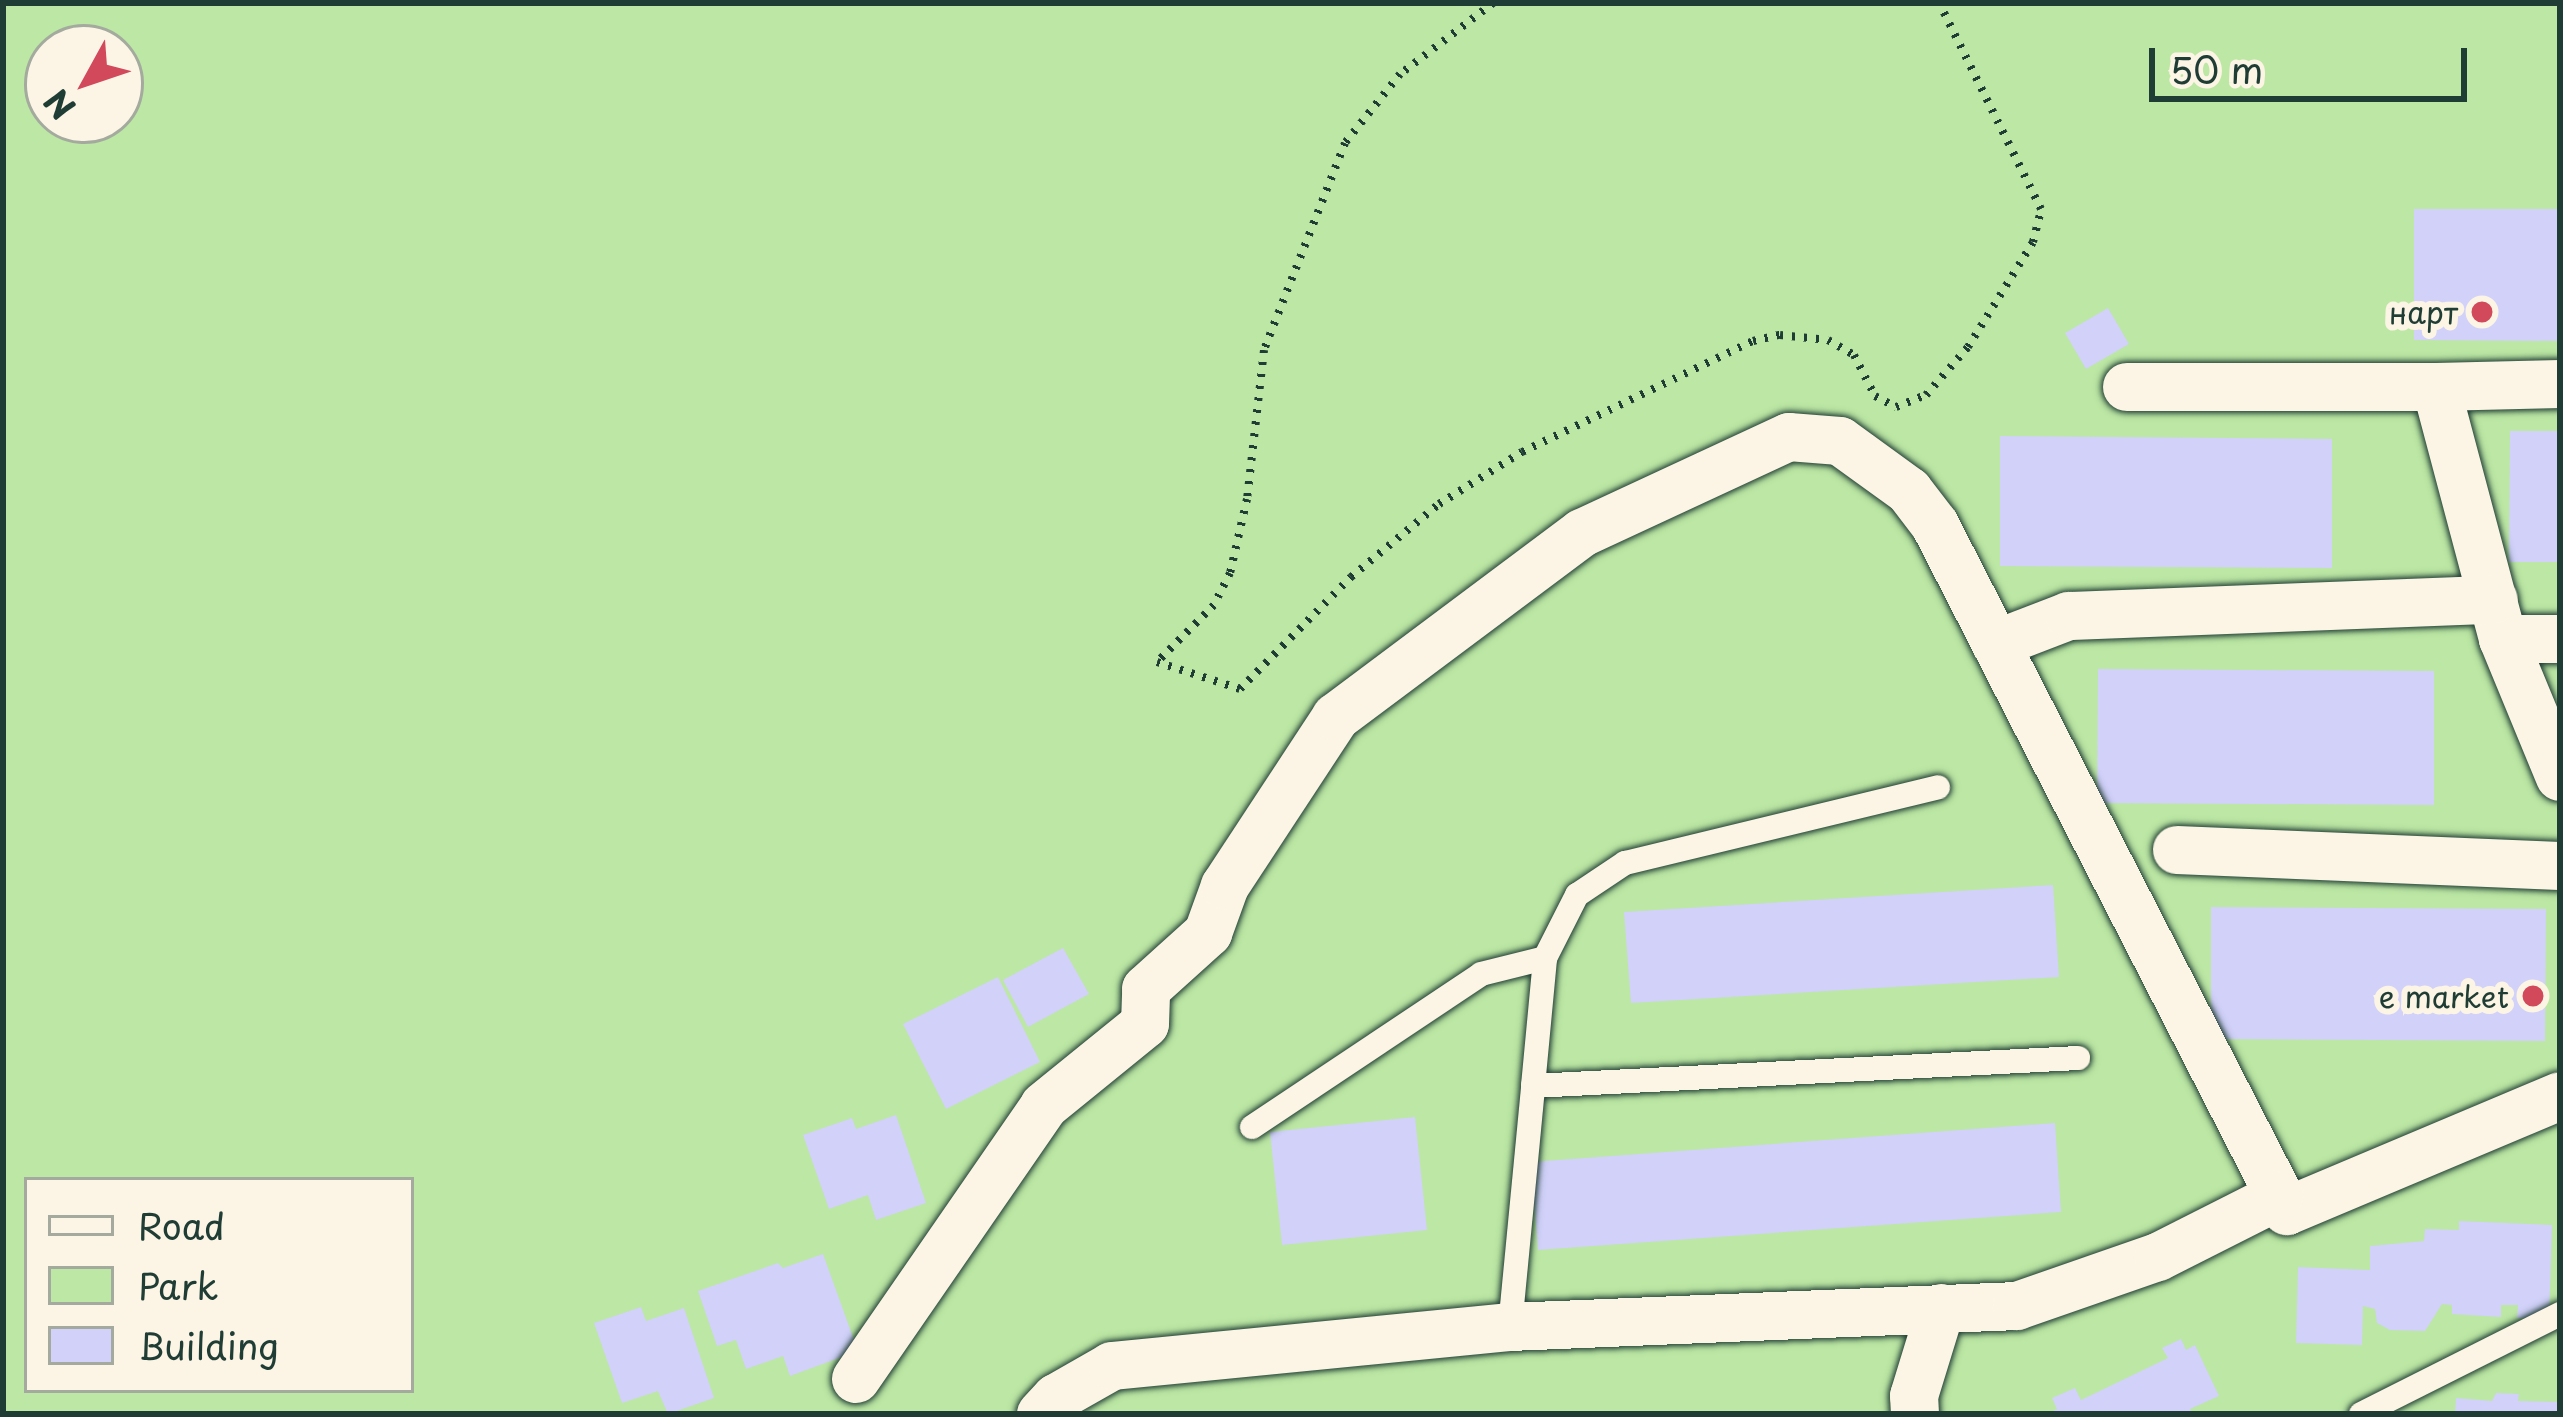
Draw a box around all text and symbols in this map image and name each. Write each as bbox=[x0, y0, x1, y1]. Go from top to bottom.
north arrow bbox=[24, 24, 144, 144]
scale bar bbox=[2155, 24, 2473, 98]
text: 50 m bbox=[2170, 42, 2263, 96]
text: N bbox=[31, 79, 86, 131]
place label: нарт bbox=[2389, 294, 2458, 330]
marker: нарт bbox=[2469, 299, 2495, 325]
place label: e market bbox=[2379, 978, 2509, 1014]
marker: e market bbox=[2520, 983, 2546, 1009]
legend bbox=[24, 1177, 414, 1393]
text: Road bbox=[138, 1198, 225, 1252]
text: Park bbox=[138, 1258, 218, 1312]
text: Building bbox=[138, 1318, 279, 1372]

